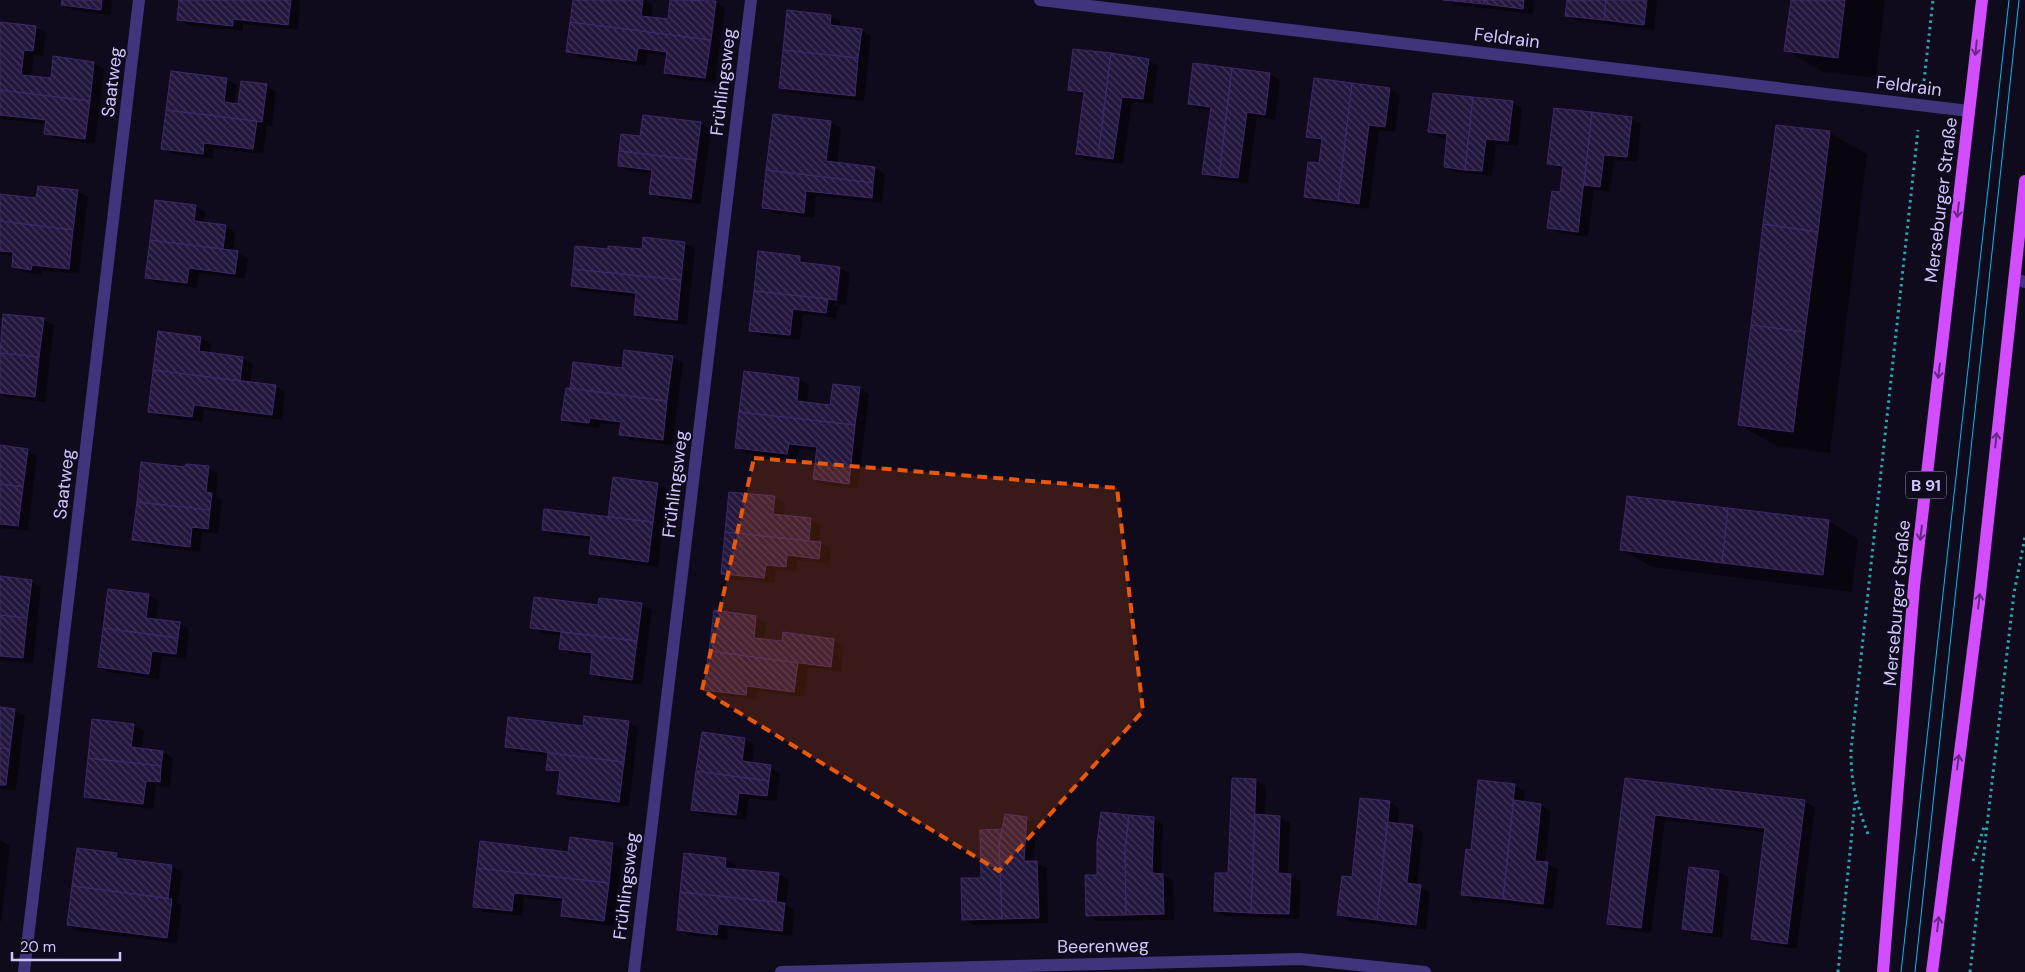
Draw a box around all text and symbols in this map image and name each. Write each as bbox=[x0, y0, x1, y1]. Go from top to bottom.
street label: Feldrain bbox=[1473, 22, 1541, 54]
street label: Frühlingsweg bbox=[705, 27, 741, 137]
one-way arrow bbox=[1971, 40, 1981, 56]
street label: Saatweg bbox=[96, 46, 128, 118]
street label: Feldrain bbox=[1875, 70, 1943, 102]
street label: Merseburger Straße bbox=[1919, 116, 1963, 284]
one-way arrow bbox=[1953, 202, 1963, 218]
one-way arrow bbox=[1934, 363, 1944, 379]
street label: Frühlingsweg bbox=[657, 429, 693, 539]
one-way arrow bbox=[1991, 432, 2001, 448]
street label: Saatweg bbox=[48, 448, 80, 520]
road number: B 91 bbox=[1906, 472, 1946, 498]
street label: Merseburger Straße bbox=[1878, 519, 1916, 687]
one-way arrow bbox=[1916, 524, 1926, 540]
one-way arrow bbox=[1974, 594, 1984, 610]
one-way arrow bbox=[1954, 755, 1964, 771]
street label: Frühlingsweg bbox=[608, 831, 644, 941]
one-way arrow bbox=[1933, 916, 1943, 932]
scale bar bbox=[12, 930, 120, 962]
street label: Beerenweg bbox=[1057, 933, 1149, 959]
text: 20 m bbox=[20, 937, 56, 957]

